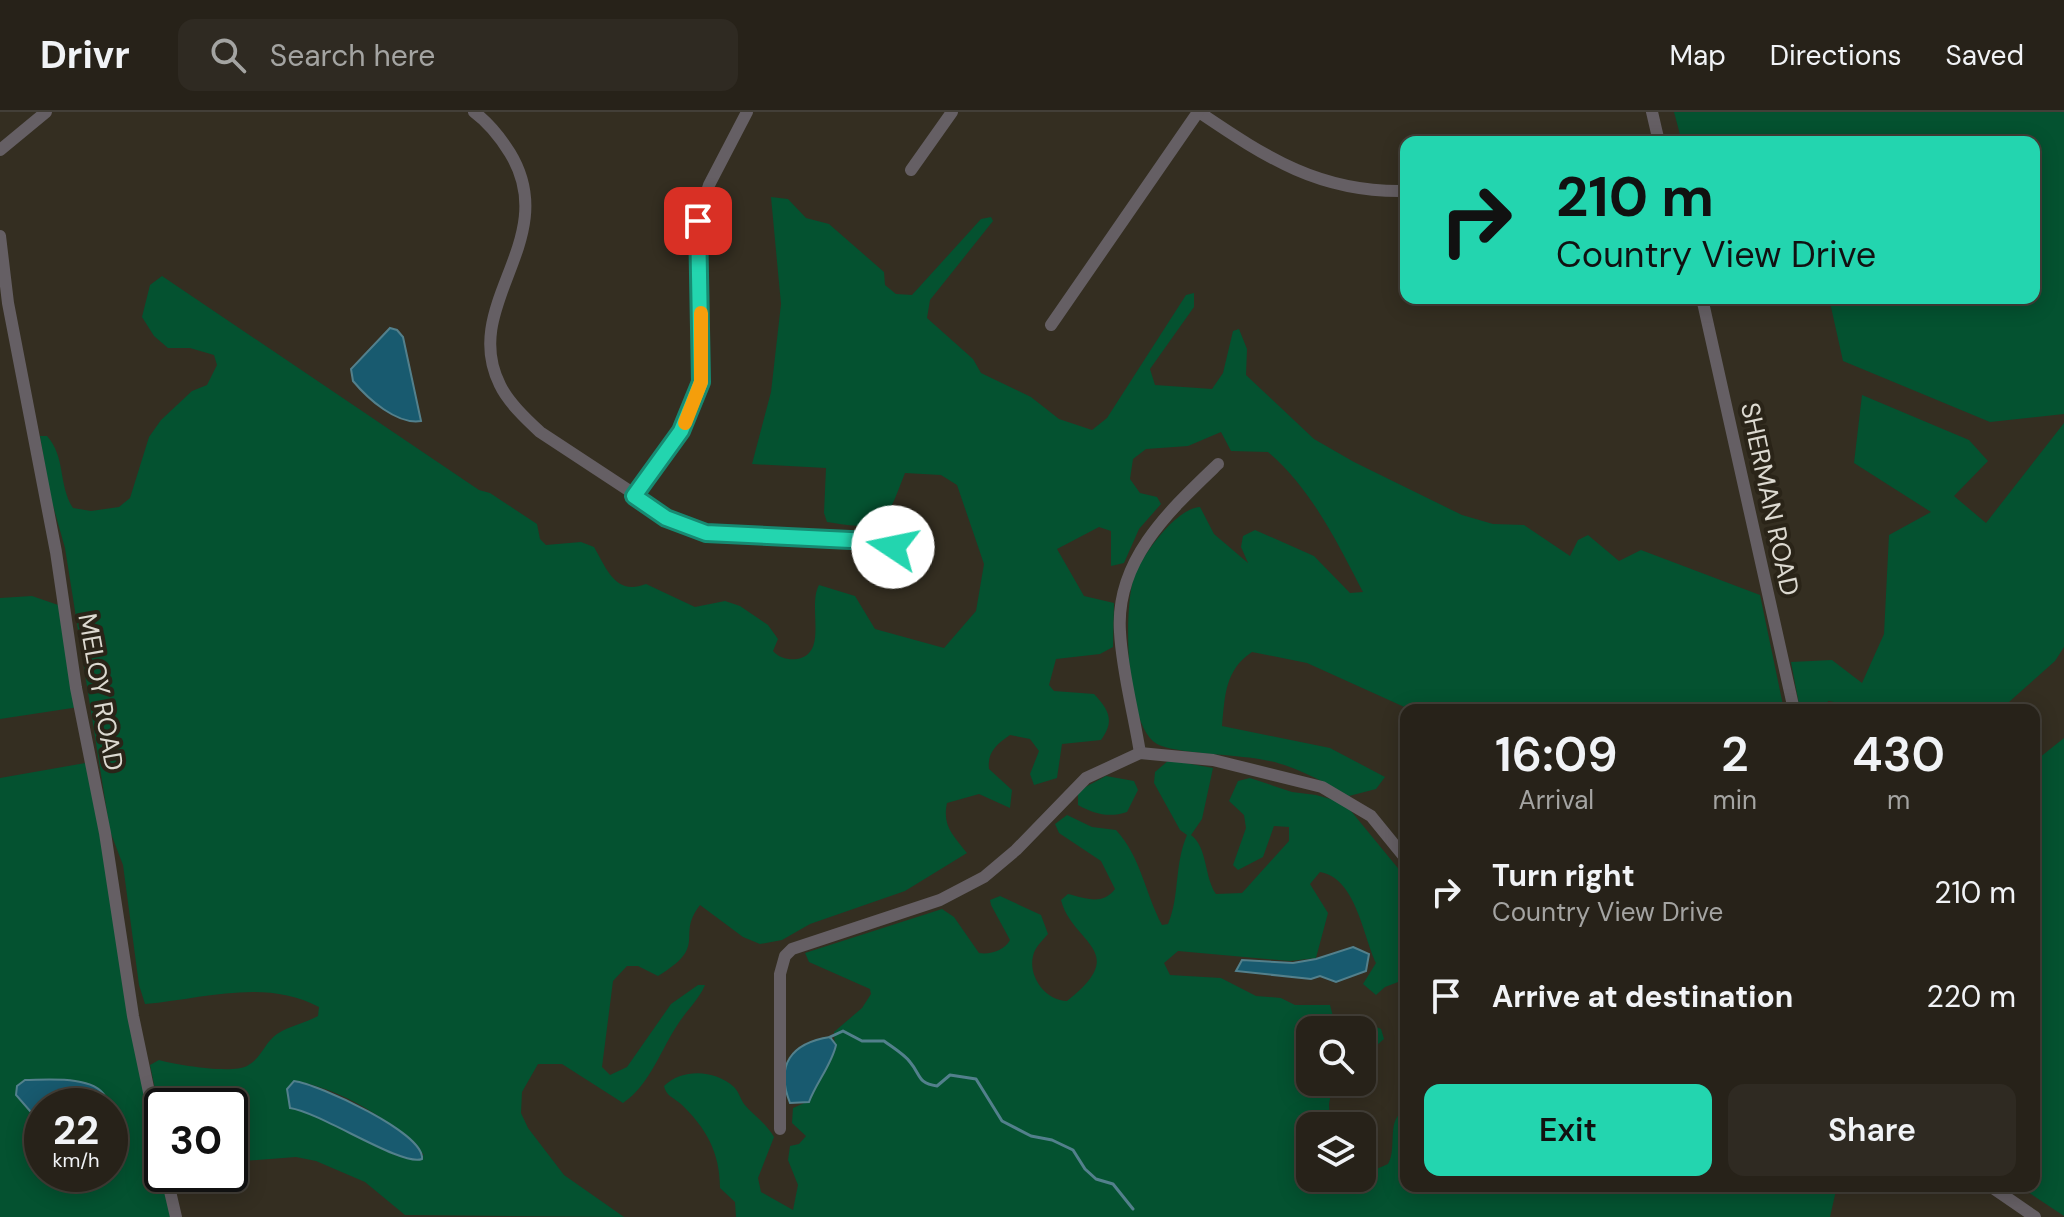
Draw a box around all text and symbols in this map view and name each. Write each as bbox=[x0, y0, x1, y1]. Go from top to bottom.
search box bbox=[178, 19, 738, 91]
text: Drivr bbox=[40, 30, 130, 80]
icon: search bbox=[206, 33, 250, 77]
text: Search here bbox=[270, 36, 435, 75]
text: Map bbox=[1669, 37, 1726, 74]
text: Directions bbox=[1770, 37, 1902, 74]
text: Saved bbox=[1946, 37, 2024, 74]
text: 210 m bbox=[1556, 160, 1714, 233]
icon: right bbox=[1424, 168, 1528, 272]
pin bbox=[664, 187, 732, 255]
icon: arrive bbox=[676, 199, 720, 243]
text: Country View Drive bbox=[1556, 231, 1876, 278]
street label: SHERMAN ROAD bbox=[1733, 399, 1807, 599]
position arrow bbox=[851, 505, 935, 589]
street label: MELOY ROAD bbox=[70, 611, 132, 773]
text: 16:09 bbox=[1495, 723, 1618, 786]
text: 2 bbox=[1721, 723, 1749, 786]
text: 430 bbox=[1852, 723, 1945, 786]
text: Arrival bbox=[1518, 783, 1594, 817]
text: min bbox=[1713, 783, 1757, 817]
text: m bbox=[1887, 783, 1910, 817]
text: Turn right bbox=[1492, 856, 1635, 895]
icon: right bbox=[1424, 870, 1468, 914]
text: 210 m bbox=[1934, 873, 2016, 912]
text: Country View Drive bbox=[1492, 895, 1723, 929]
icon: arrive bbox=[1424, 974, 1468, 1018]
text: Arrive at destination bbox=[1492, 977, 1793, 1016]
text: 220 m bbox=[1927, 977, 2016, 1016]
map controls bbox=[1296, 1016, 1376, 1192]
button: search bbox=[1296, 1016, 1376, 1096]
button: Exit bbox=[1424, 1084, 1712, 1176]
button: Share bbox=[1728, 1084, 2016, 1176]
speed limit sign: 30 bbox=[144, 1088, 248, 1192]
text: 22 bbox=[53, 1104, 99, 1156]
button: layers bbox=[1296, 1112, 1376, 1192]
text: km/h bbox=[52, 1147, 100, 1173]

